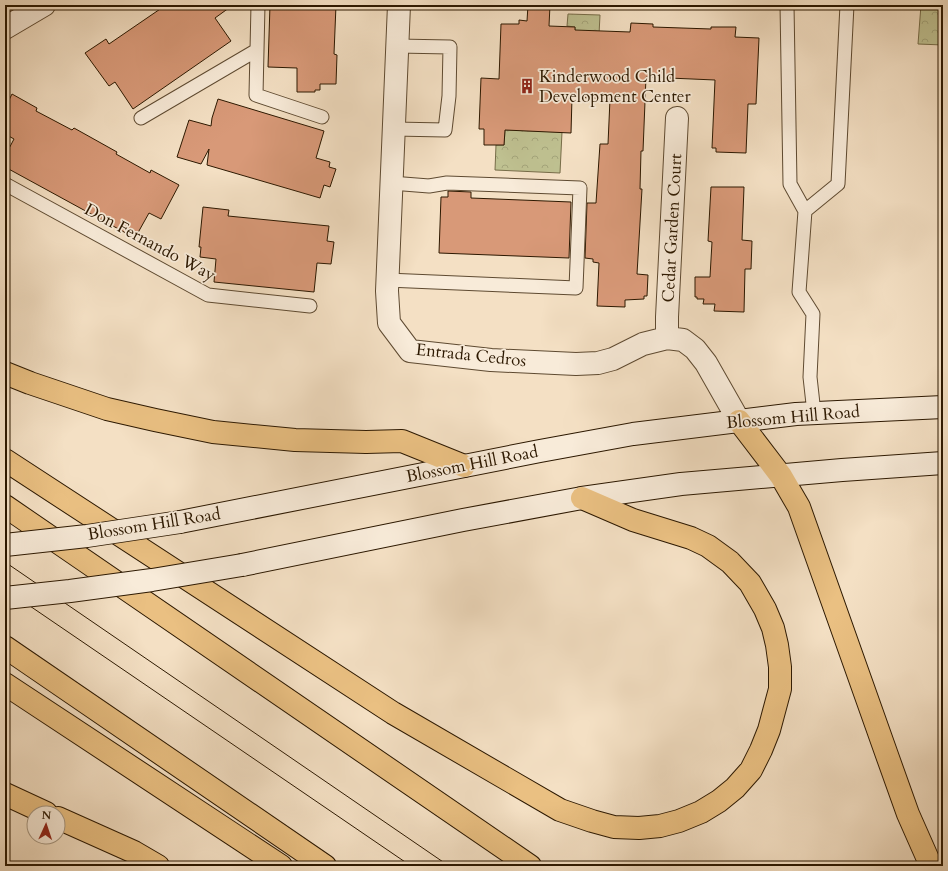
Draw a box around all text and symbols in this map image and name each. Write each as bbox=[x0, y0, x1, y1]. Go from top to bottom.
place label: Kinderwood Child Development Center bbox=[539, 65, 692, 108]
building icon: Kinderwood Child Development Center bbox=[518, 77, 536, 95]
street label: Cedar Garden Court bbox=[657, 152, 687, 303]
street label: Don Fernando Way bbox=[80, 198, 220, 286]
street label: Entrada Cedros bbox=[415, 338, 528, 372]
street label: Blossom Hill Road bbox=[725, 400, 861, 434]
street label: Blossom Hill Road bbox=[404, 440, 540, 488]
street label: Blossom Hill Road bbox=[86, 502, 222, 546]
north arrow bbox=[26, 805, 66, 845]
text: N bbox=[41, 808, 52, 823]

